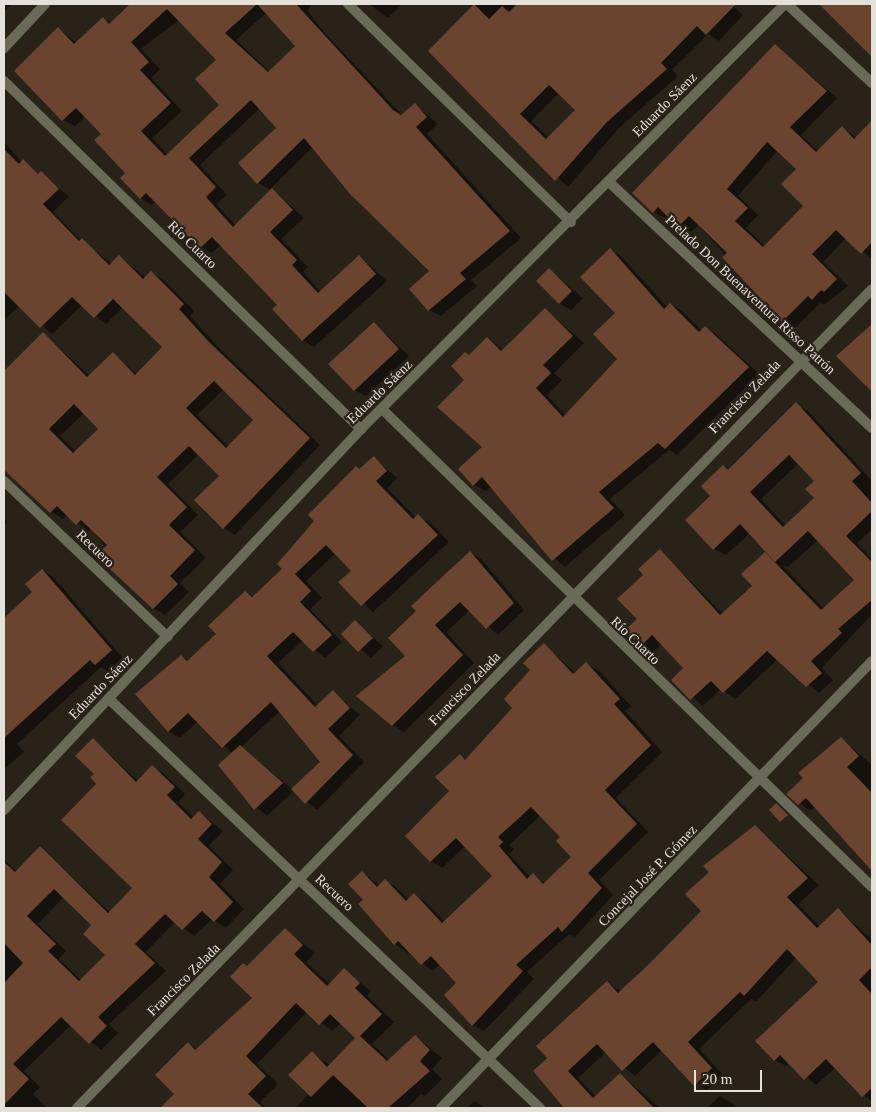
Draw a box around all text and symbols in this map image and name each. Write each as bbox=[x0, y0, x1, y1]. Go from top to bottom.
street label: Eduardo Sáenz bbox=[629, 69, 701, 141]
street label: Prelado Don Buenaventura Risso Patrón bbox=[662, 212, 838, 378]
street label: Río Cuarto bbox=[164, 217, 220, 273]
street label: Eduardo Sáenz bbox=[344, 357, 416, 427]
street label: Francisco Zelada bbox=[706, 357, 784, 437]
street label: Recuero bbox=[72, 527, 118, 571]
street label: Río Cuarto bbox=[607, 613, 663, 669]
street label: Francisco Zelada bbox=[426, 649, 504, 729]
street label: Eduardo Sáenz bbox=[66, 651, 136, 723]
street label: Concejal José P. Gómez bbox=[595, 822, 701, 930]
street label: Recuero bbox=[311, 871, 357, 915]
street label: Francisco Zelada bbox=[144, 940, 224, 1020]
scale bar bbox=[696, 1060, 764, 1092]
text: 20 m bbox=[702, 1071, 732, 1087]

